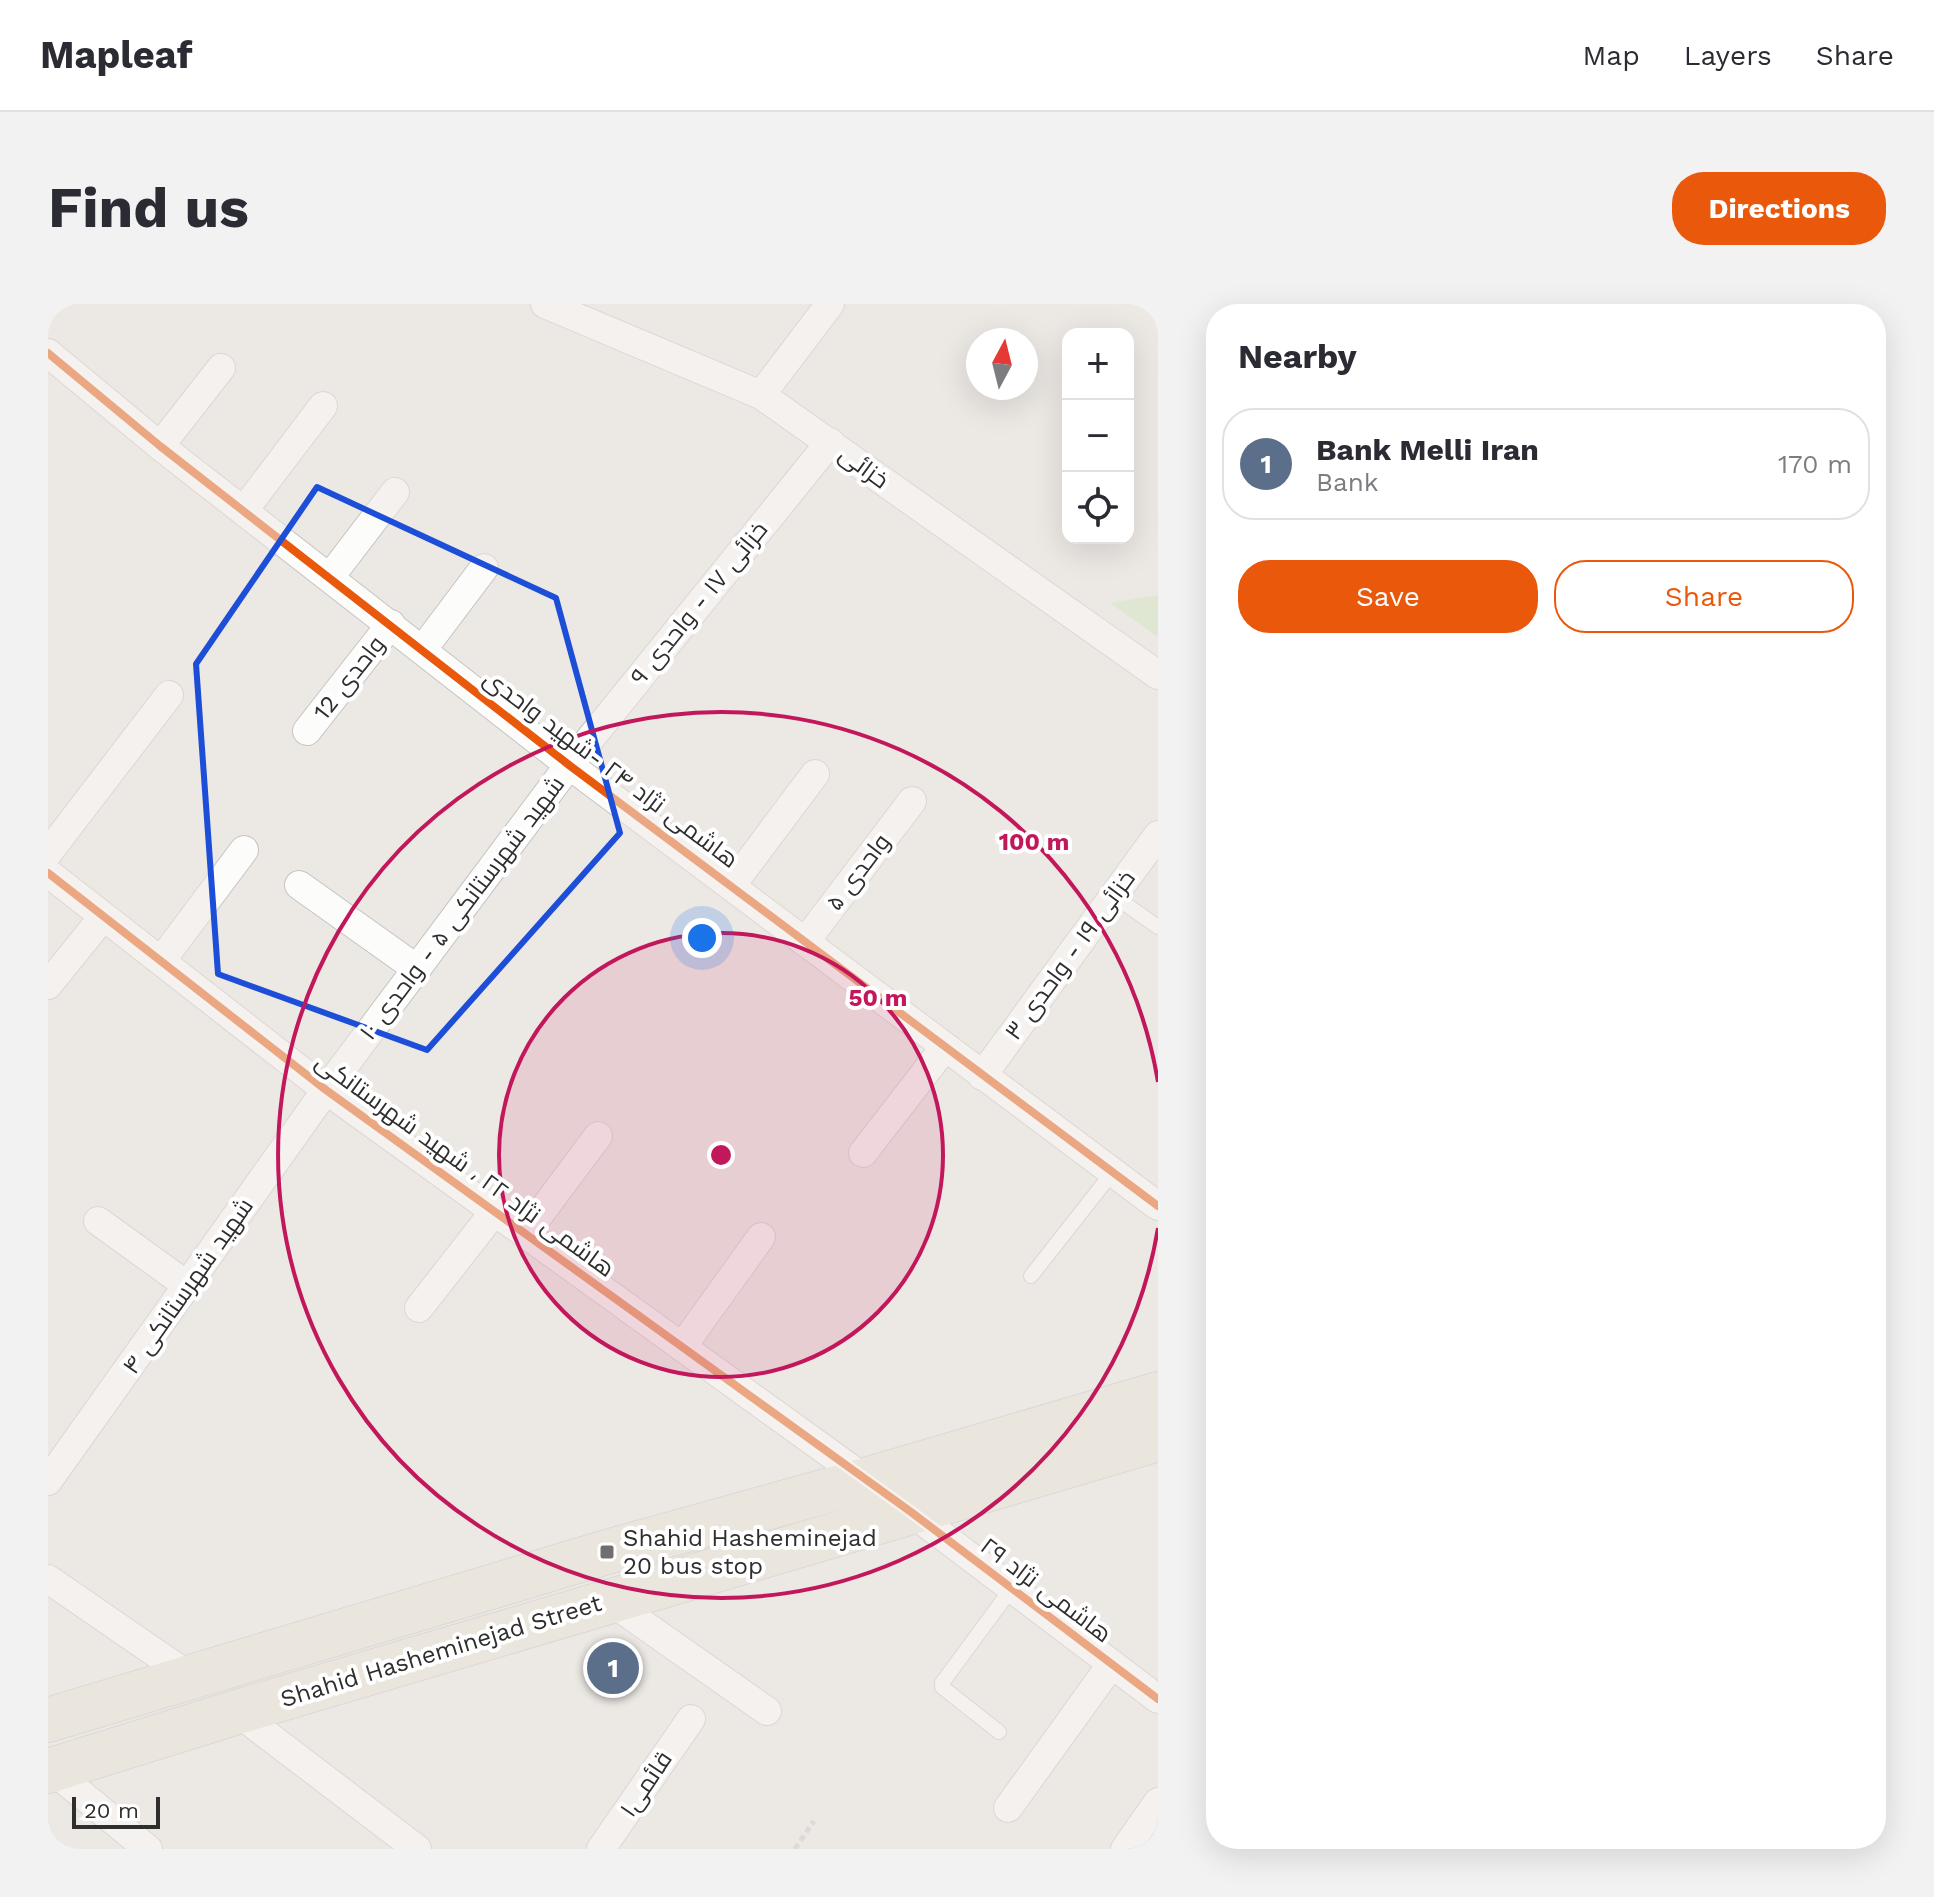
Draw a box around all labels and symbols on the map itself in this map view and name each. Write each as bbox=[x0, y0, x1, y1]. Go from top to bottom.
north arrow bbox=[966, 328, 1038, 400]
street label: خزائی bbox=[834, 440, 894, 494]
street label: خزائی ۱۷ - واحدی ۹ bbox=[625, 516, 773, 690]
street label: واحدی 12 bbox=[308, 630, 390, 726]
street label: هاشمی نژاد ۲۴ -شهید واحدی bbox=[478, 664, 744, 874]
street label: شهید شهرستانکی ۵ - واحدی ۱۰ bbox=[354, 771, 570, 1045]
street label: واحدی ۵ bbox=[820, 828, 896, 916]
text: 100 m bbox=[999, 828, 1069, 856]
street label: خزائی ۱۹ - واحدی ۳ bbox=[999, 865, 1141, 1045]
your location bbox=[682, 918, 722, 958]
text: 50 m bbox=[849, 984, 907, 1012]
street label: هاشمی نژاد ۲۲ ، شهید شهرستانکی bbox=[310, 1047, 620, 1283]
centre of rings bbox=[707, 1141, 735, 1169]
street label: شهید شهرستانکی ۴ bbox=[117, 1193, 259, 1379]
place label: Shahid Hasheminejad 20 bus stop bbox=[623, 1524, 877, 1580]
street label: هاشمی نژاد ۲۹ bbox=[975, 1532, 1117, 1648]
marker: Shahid Hasheminejad 20 bus stop bbox=[598, 1543, 616, 1561]
street label: Shahid Hasheminejad Street bbox=[277, 1589, 605, 1713]
pin: 1 bbox=[587, 1638, 639, 1698]
street label: قائمی۱ bbox=[614, 1746, 678, 1822]
scale bar bbox=[72, 1793, 160, 1829]

